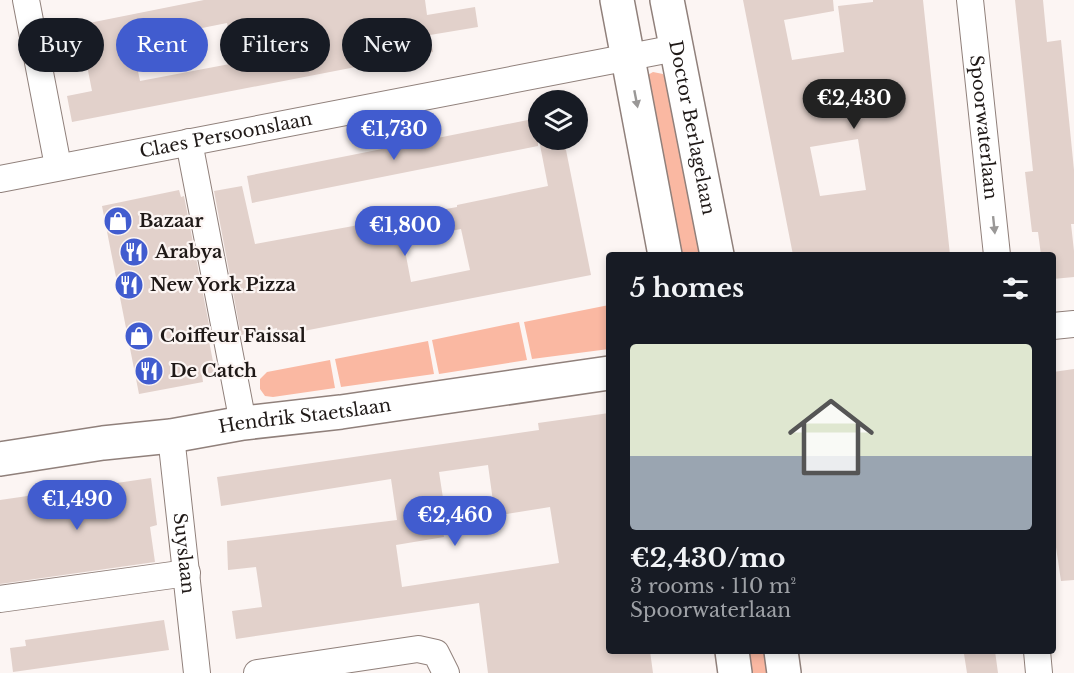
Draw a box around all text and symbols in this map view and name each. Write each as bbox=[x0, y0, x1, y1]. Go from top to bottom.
chip: Buy bbox=[18, 18, 104, 72]
chip: Rent bbox=[116, 18, 208, 72]
chip: Filters bbox=[220, 18, 330, 72]
chip: New bbox=[342, 18, 432, 72]
street label: Doctor Berlagelaan bbox=[664, 39, 720, 217]
street label: Spoorwaterlaan bbox=[965, 54, 1002, 201]
pin: €2,430 bbox=[805, 79, 903, 130]
text: €2,430 bbox=[817, 86, 891, 110]
one-way arrow bbox=[632, 89, 641, 108]
map controls bbox=[528, 90, 588, 150]
button: layers bbox=[528, 90, 588, 150]
street label: Claes Persoonslaan bbox=[138, 108, 314, 163]
pin: €1,730 bbox=[345, 110, 443, 161]
text: €1,730 bbox=[360, 117, 428, 141]
shop icon: Bazaar bbox=[102, 205, 134, 237]
pin: €1,800 bbox=[356, 206, 454, 257]
place label: Bazaar bbox=[139, 210, 204, 232]
text: €1,800 bbox=[369, 213, 441, 237]
one-way arrow bbox=[989, 216, 999, 235]
restaurant icon: Arabya bbox=[118, 236, 150, 268]
place label: Arabya bbox=[154, 241, 223, 263]
restaurant icon: New York Pizza bbox=[113, 269, 145, 301]
text: 5 homes bbox=[630, 272, 744, 304]
icon: filters bbox=[999, 272, 1032, 305]
place label: New York Pizza bbox=[150, 274, 296, 296]
shop icon: Coiffeur Faissal bbox=[123, 320, 155, 352]
place label: Coiffeur Faissal bbox=[160, 325, 306, 347]
restaurant icon: De Catch bbox=[133, 355, 165, 387]
place label: De Catch bbox=[170, 360, 257, 382]
icon: home bbox=[777, 383, 885, 491]
street label: Hendrik Staetslaan bbox=[217, 394, 393, 438]
pin: €1,490 bbox=[28, 480, 126, 531]
text: €1,490 bbox=[41, 487, 113, 511]
pin: €2,460 bbox=[406, 496, 504, 547]
text: €2,460 bbox=[417, 503, 493, 527]
street label: Suyslaan bbox=[168, 512, 199, 595]
text: €2,430/mo bbox=[630, 542, 785, 574]
text: 3 rooms · 110 m² bbox=[630, 574, 796, 598]
text: Spoorwaterlaan bbox=[630, 598, 791, 622]

